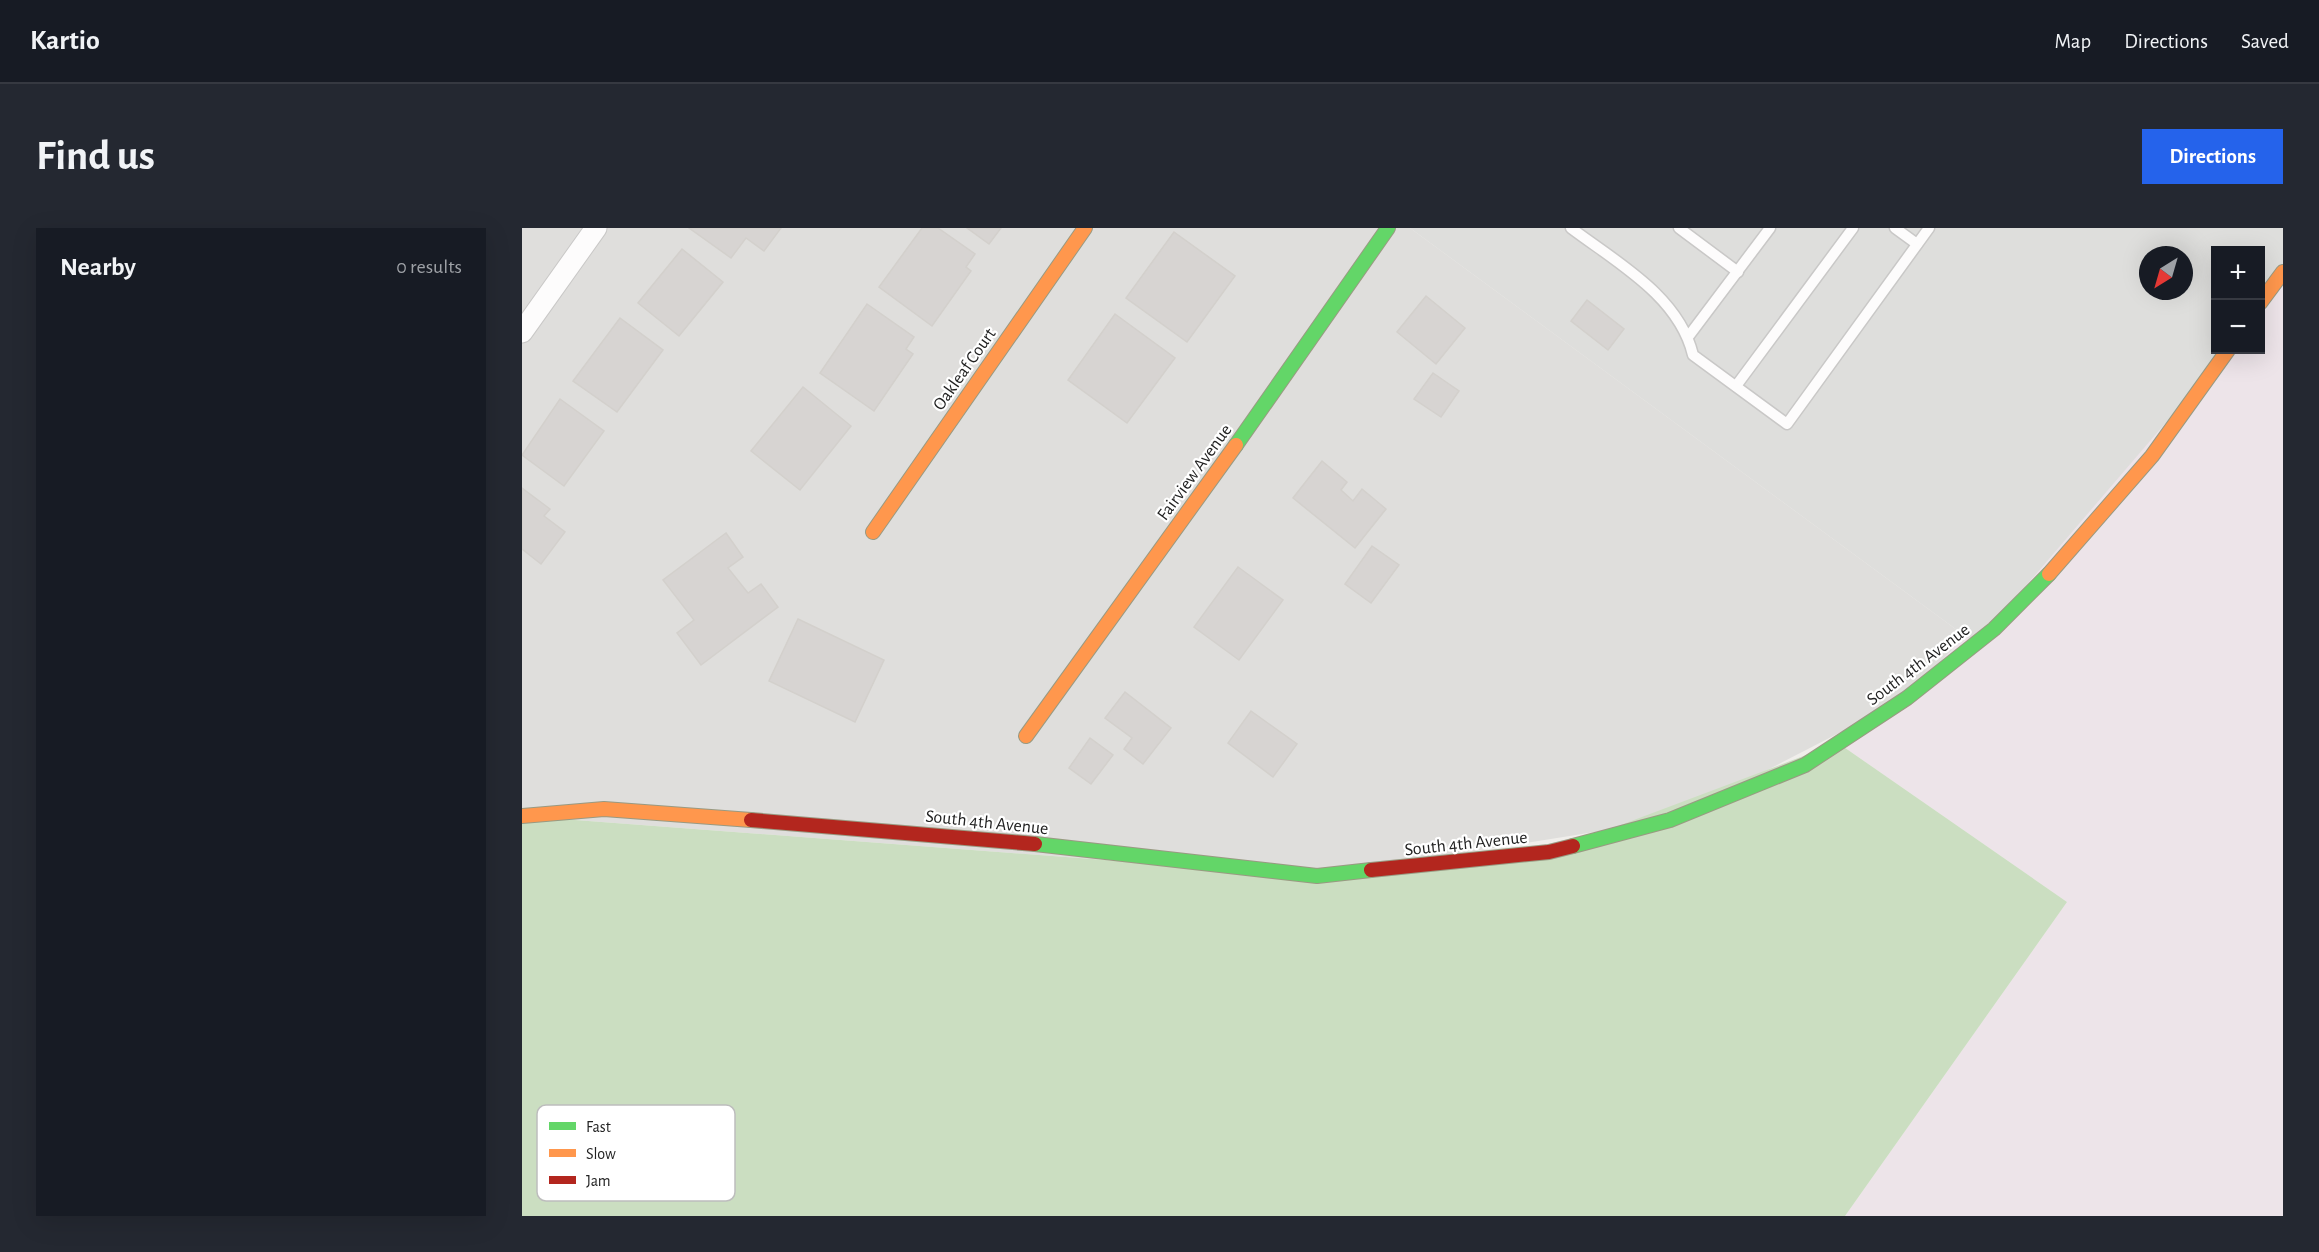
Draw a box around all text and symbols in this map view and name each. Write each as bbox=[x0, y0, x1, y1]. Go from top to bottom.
text: Kartio bbox=[30, 27, 100, 55]
text: Map bbox=[2055, 31, 2091, 52]
text: Directions bbox=[2124, 31, 2208, 52]
text: Saved bbox=[2241, 31, 2289, 52]
button: Directions bbox=[2142, 129, 2283, 184]
text: Find us bbox=[36, 135, 155, 177]
north arrow bbox=[2139, 246, 2193, 300]
map controls bbox=[2211, 246, 2265, 354]
button: + bbox=[2211, 246, 2265, 300]
text: Nearby bbox=[60, 254, 136, 280]
text: 0 results bbox=[396, 257, 462, 277]
button: − bbox=[2211, 300, 2265, 354]
street label: Oakleaf Court bbox=[930, 325, 1000, 414]
street label: Fairview Avenue bbox=[1154, 421, 1236, 524]
street label: South 4th Avenue bbox=[1864, 620, 1973, 709]
street label: South 4th Avenue bbox=[925, 808, 1049, 838]
street label: South 4th Avenue bbox=[1404, 829, 1528, 859]
legend bbox=[537, 1105, 735, 1201]
text: Fast bbox=[586, 1119, 611, 1135]
text: Slow bbox=[586, 1146, 616, 1162]
text: Jam bbox=[586, 1173, 611, 1189]

